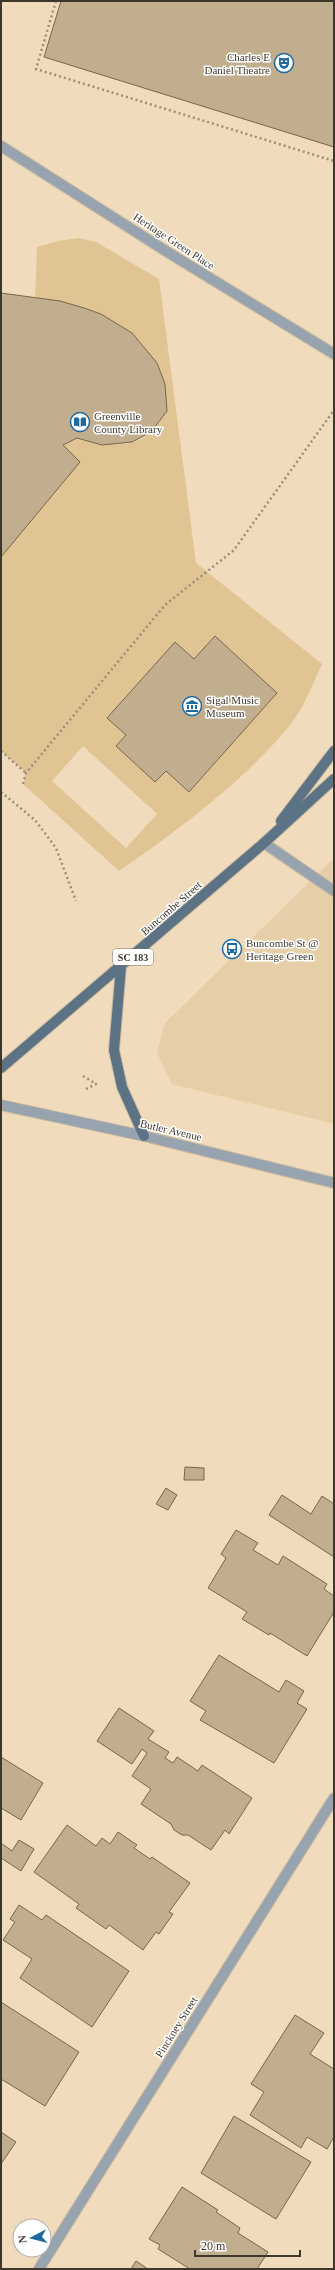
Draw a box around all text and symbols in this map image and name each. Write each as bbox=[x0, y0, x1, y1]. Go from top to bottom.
place label: Charles E Daniel Theatre bbox=[205, 51, 270, 76]
theatre icon: Charles E Daniel Theatre bbox=[273, 52, 295, 74]
street label: Heritage Green Place bbox=[131, 210, 217, 272]
place label: Greenville County Library bbox=[94, 410, 163, 435]
library icon: Greenville County Library bbox=[69, 411, 91, 433]
place label: Sigal Music Museum bbox=[206, 694, 259, 719]
museum icon: Sigal Music Museum bbox=[181, 695, 203, 717]
street label: Buncombe Street bbox=[138, 879, 204, 937]
place label: Buncombe St @ Heritage Green bbox=[246, 937, 318, 962]
bus stop icon: Buncombe St @ Heritage Green bbox=[221, 938, 243, 960]
road number: SC 183 bbox=[113, 949, 153, 965]
street label: Butler Avenue bbox=[139, 1117, 203, 1143]
street label: Pinckney Street bbox=[153, 1994, 199, 2060]
north arrow bbox=[12, 2218, 52, 2258]
scale bar bbox=[195, 2232, 300, 2258]
text: N bbox=[16, 2234, 29, 2244]
text: 20 m bbox=[201, 2239, 226, 2253]

